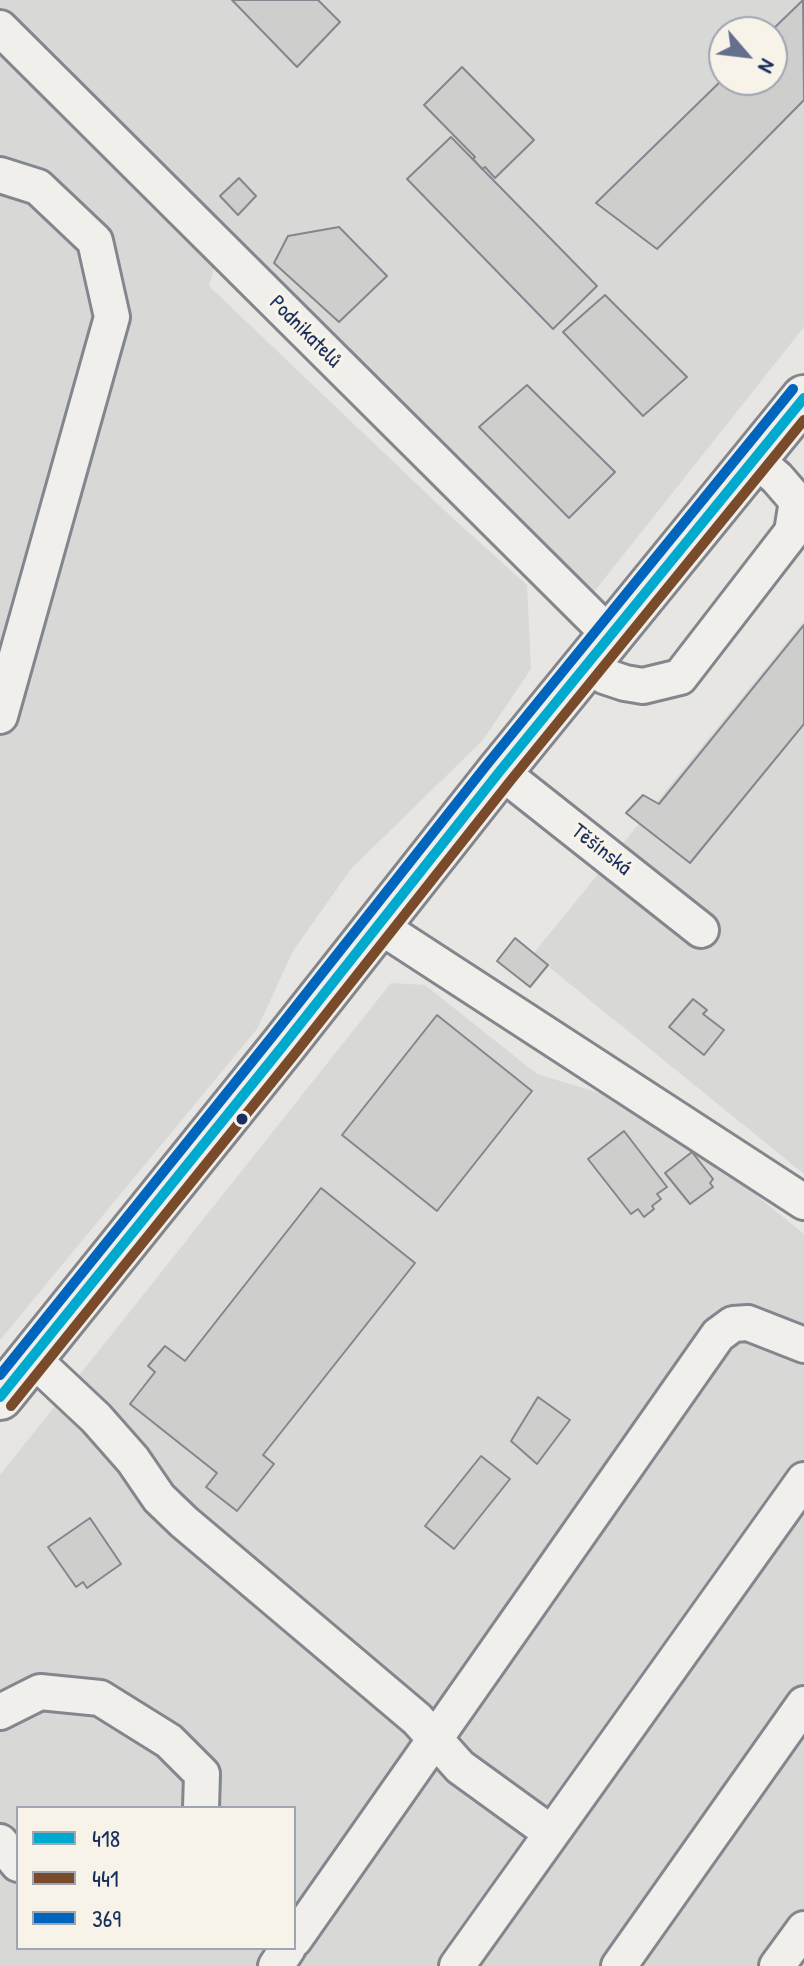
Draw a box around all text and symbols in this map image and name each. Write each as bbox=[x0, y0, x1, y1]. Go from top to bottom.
north arrow bbox=[708, 16, 788, 96]
text: N bbox=[751, 54, 783, 79]
street label: Podnikatelů bbox=[263, 290, 347, 374]
street label: Těšínská bbox=[566, 818, 636, 882]
unlabelled marker bbox=[234, 1111, 250, 1127]
legend bbox=[16, 1806, 296, 1950]
text: 418 bbox=[92, 1822, 120, 1854]
text: 441 bbox=[92, 1862, 119, 1894]
text: 369 bbox=[92, 1902, 121, 1934]

